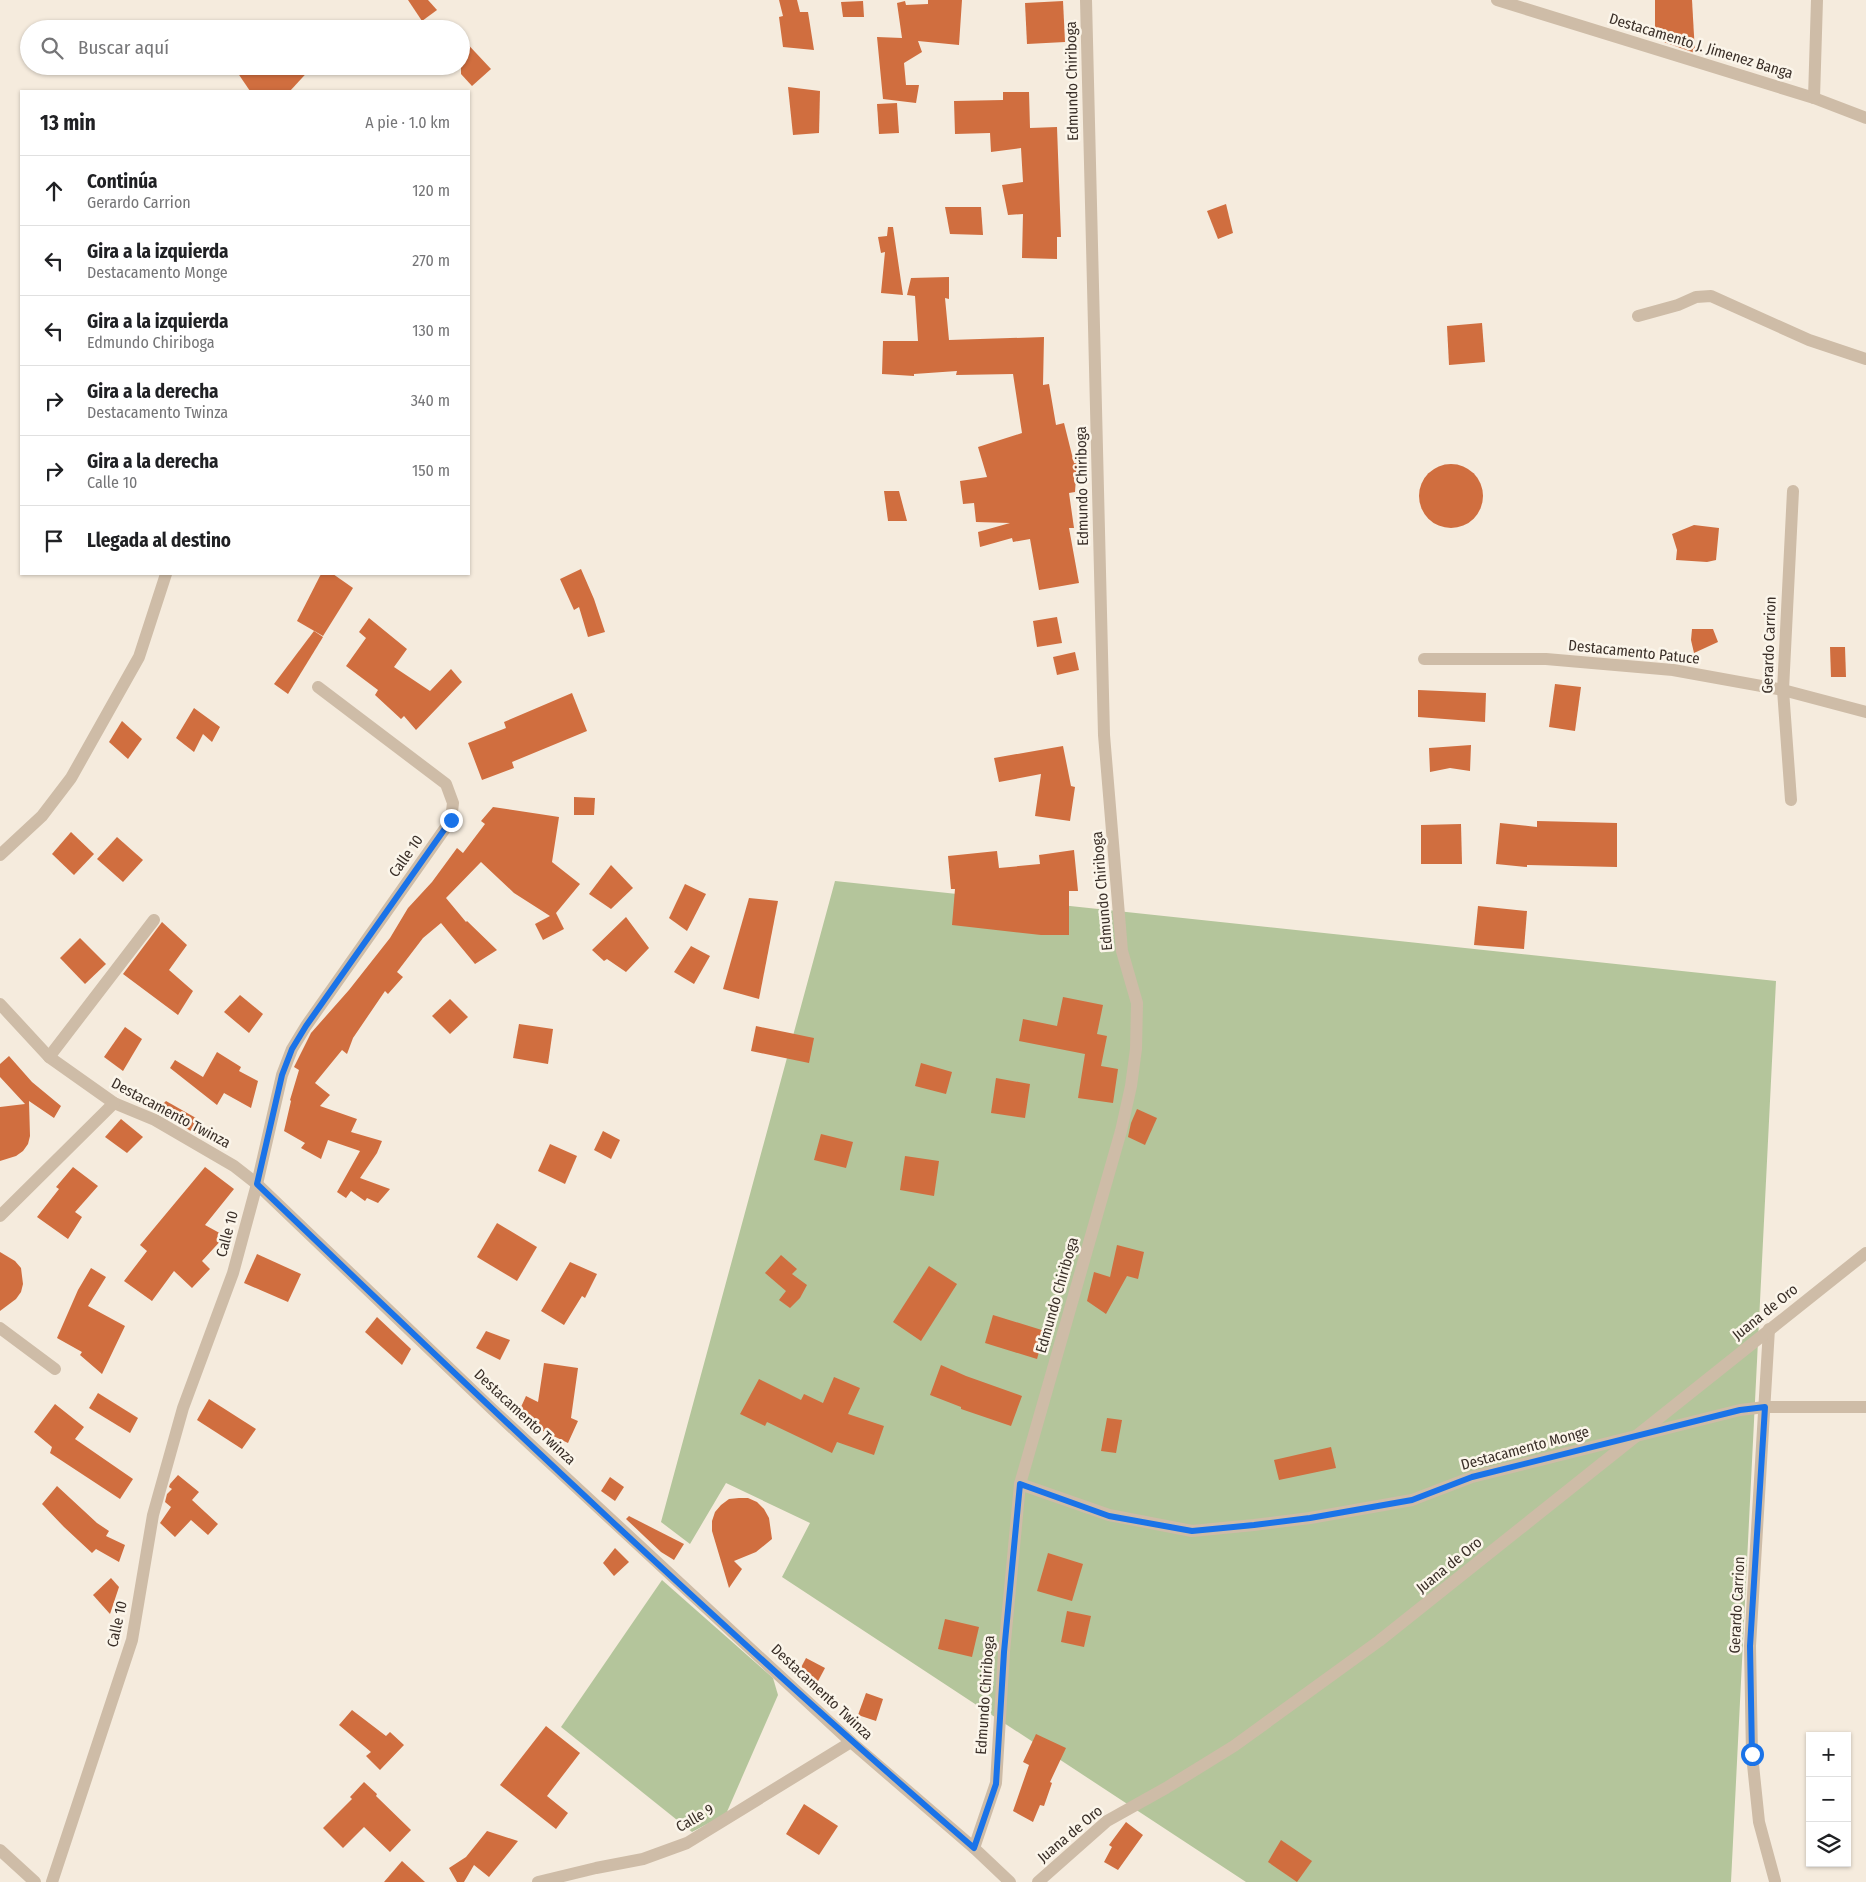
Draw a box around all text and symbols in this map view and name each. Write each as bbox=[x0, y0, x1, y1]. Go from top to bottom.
street label: Destacamento J. Jimenez Banga bbox=[1607, 9, 1795, 83]
search box bbox=[20, 20, 470, 75]
street label: Edmundo Chiriboga bbox=[1062, 21, 1082, 141]
icon: search bbox=[38, 34, 66, 62]
text: Buscar aquí bbox=[78, 36, 169, 59]
text: 13 min bbox=[40, 110, 96, 136]
text: A pie · 1.0 km bbox=[365, 113, 450, 132]
text: Continúa bbox=[87, 170, 158, 193]
icon: ahead bbox=[40, 177, 68, 205]
text: 120 m bbox=[412, 181, 450, 200]
text: Gerardo Carrion bbox=[87, 193, 191, 212]
text: Gira a la izquierda bbox=[87, 240, 229, 263]
icon: left bbox=[40, 247, 68, 275]
text: 270 m bbox=[412, 251, 450, 270]
text: Destacamento Monge bbox=[87, 263, 228, 282]
text: Gira a la izquierda bbox=[87, 310, 229, 333]
icon: left bbox=[40, 317, 68, 345]
text: 130 m bbox=[412, 321, 450, 340]
text: Edmundo Chiriboga bbox=[87, 333, 215, 352]
text: Gira a la derecha bbox=[87, 380, 219, 403]
icon: right bbox=[40, 387, 68, 415]
text: 340 m bbox=[411, 391, 450, 410]
text: Destacamento Twinza bbox=[87, 403, 228, 422]
street label: Edmundo Chiriboga bbox=[1072, 426, 1092, 546]
text: Gira a la derecha bbox=[87, 450, 219, 473]
icon: right bbox=[40, 457, 68, 485]
text: 150 m bbox=[412, 461, 450, 480]
text: Calle 10 bbox=[87, 473, 137, 492]
icon: arrive bbox=[40, 527, 68, 555]
text: Llegada al destino bbox=[87, 529, 231, 552]
street label: Gerardo Carrion bbox=[1758, 596, 1780, 694]
street label: Destacamento Patuce bbox=[1567, 636, 1701, 668]
route end bbox=[440, 809, 463, 832]
street label: Edmundo Chiriboga bbox=[1088, 831, 1116, 951]
street label: Calle 10 bbox=[385, 832, 427, 880]
street label: Destacamento Twinza bbox=[108, 1074, 234, 1152]
street label: Calle 10 bbox=[212, 1209, 242, 1259]
street label: Edmundo Chiriboga bbox=[1032, 1235, 1082, 1355]
street label: Juana de Oro bbox=[1729, 1280, 1802, 1344]
street label: Destacamento Twinza bbox=[470, 1365, 580, 1469]
street label: Destacamento Monge bbox=[1459, 1422, 1591, 1474]
street label: Juana de Oro bbox=[1413, 1533, 1486, 1597]
street label: Gerardo Carrion bbox=[1725, 1556, 1749, 1654]
street label: Calle 10 bbox=[103, 1599, 131, 1649]
street label: Edmundo Chiriboga bbox=[972, 1635, 998, 1755]
street label: Destacamento Twinza bbox=[767, 1640, 877, 1744]
map controls bbox=[1806, 1732, 1851, 1867]
button: + bbox=[1806, 1732, 1851, 1777]
route start bbox=[1741, 1743, 1764, 1766]
button: − bbox=[1806, 1777, 1851, 1822]
street label: Calle 9 bbox=[673, 1800, 717, 1836]
street label: Juana de Oro bbox=[1034, 1802, 1106, 1866]
button: layers bbox=[1806, 1822, 1851, 1867]

